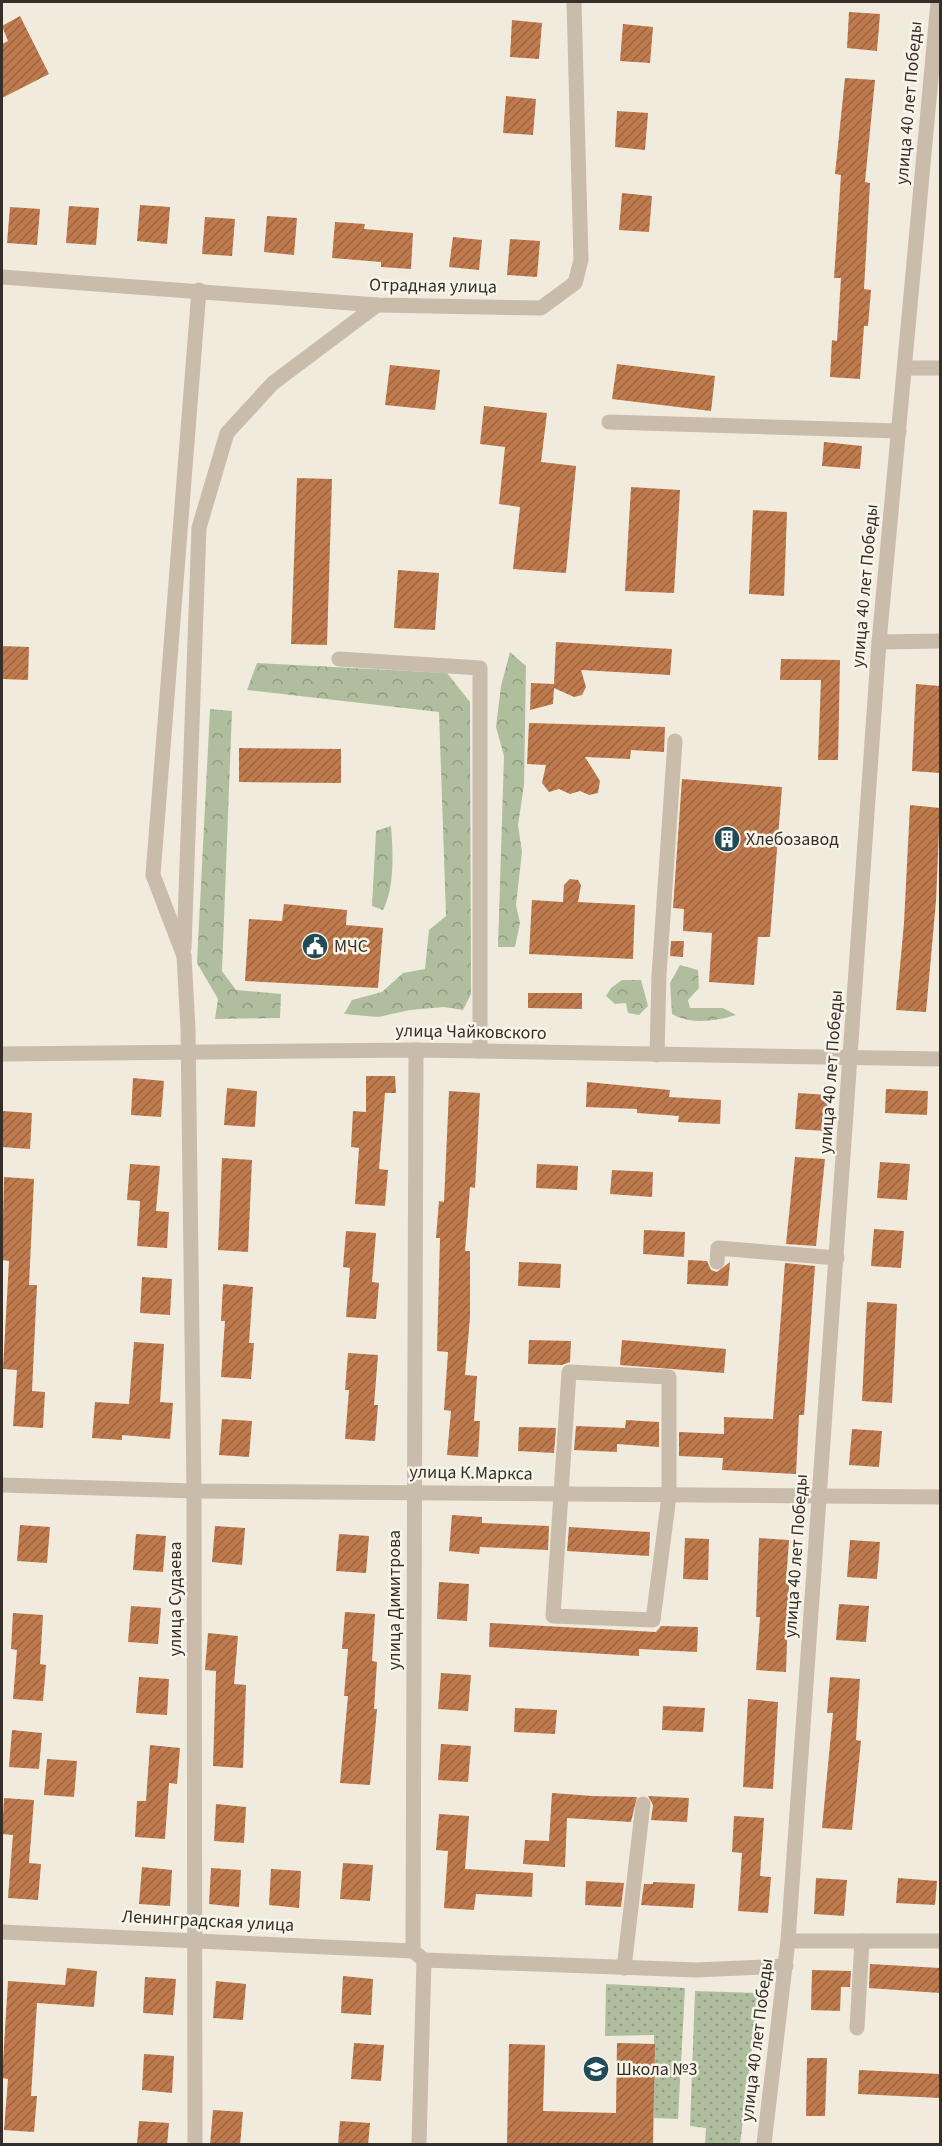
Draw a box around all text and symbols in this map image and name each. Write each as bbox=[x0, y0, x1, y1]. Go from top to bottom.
street label: улица 40 лет Победы bbox=[889, 20, 929, 186]
street label: Отрадная улица bbox=[369, 272, 497, 300]
street label: улица 40 лет Победы bbox=[845, 503, 885, 669]
building icon: Хлебозавод bbox=[712, 824, 742, 854]
place label: Хлебозавод bbox=[746, 827, 839, 852]
public building icon: МЧС bbox=[300, 931, 330, 961]
place label: МЧС bbox=[334, 934, 368, 959]
street label: улица 40 лет Победы bbox=[813, 989, 849, 1155]
street label: улица Чайковского bbox=[395, 1018, 547, 1046]
street label: улица К.Маркса bbox=[409, 1459, 533, 1487]
street label: улица 40 лет Победы bbox=[778, 1473, 814, 1639]
street label: улица Димитрова bbox=[382, 1530, 407, 1670]
street label: улица Судаева bbox=[163, 1542, 188, 1656]
street label: Ленинградская улица bbox=[121, 1904, 295, 1938]
street label: улица 40 лет Победы bbox=[735, 1957, 779, 2123]
school or university icon: Школа №3 bbox=[581, 2054, 611, 2084]
place label: Школа №3 bbox=[616, 2057, 697, 2082]

